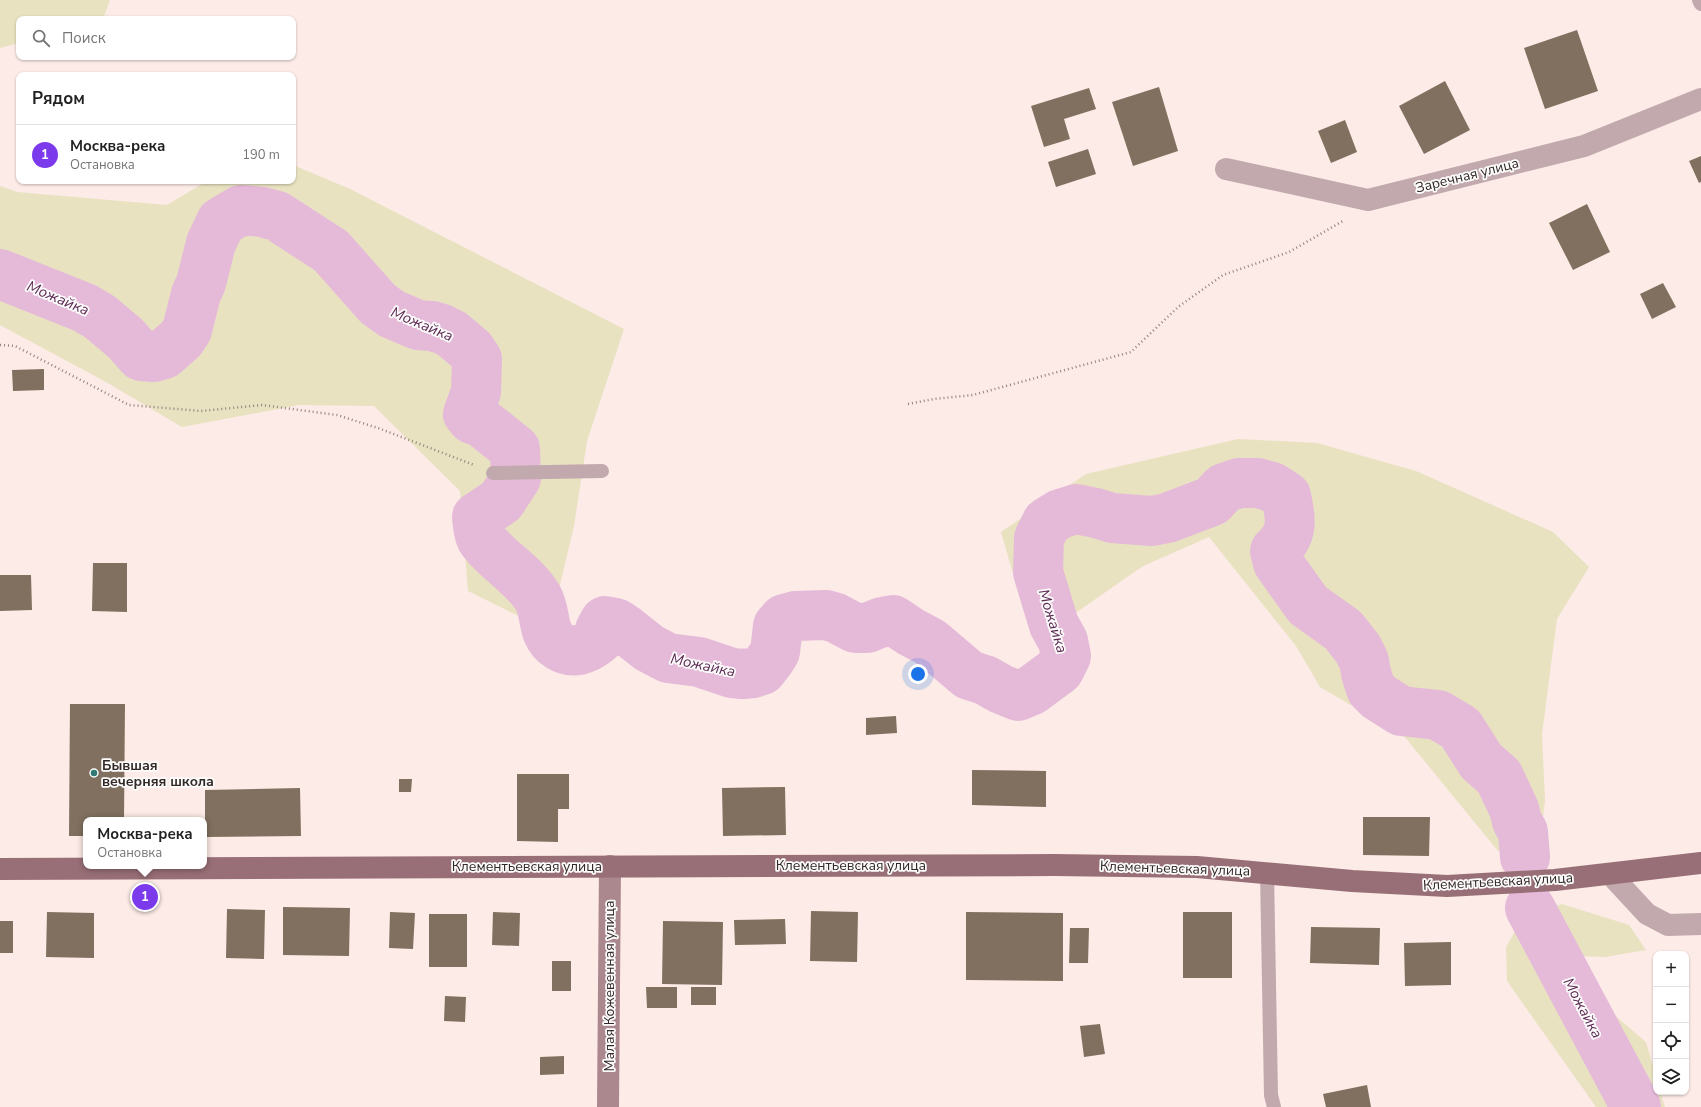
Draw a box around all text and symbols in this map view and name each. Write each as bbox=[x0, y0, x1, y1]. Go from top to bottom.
search box bbox=[16, 16, 296, 60]
icon: search bbox=[30, 27, 52, 49]
text: Поиск bbox=[62, 28, 106, 48]
text: Рядом bbox=[32, 87, 85, 110]
text: Москва-река bbox=[70, 136, 165, 156]
text: 1 bbox=[41, 146, 49, 164]
text: 190 m bbox=[242, 146, 280, 164]
street label: Заречная улица bbox=[1413, 153, 1521, 198]
text: Остановка bbox=[70, 156, 135, 174]
water label: Можайка bbox=[24, 276, 92, 320]
water label: Можайка bbox=[388, 302, 456, 346]
water label: Можайка bbox=[1034, 587, 1072, 655]
water label: Можайка bbox=[669, 648, 737, 682]
your location bbox=[908, 664, 928, 684]
place label: Бывшая вечерняя школа bbox=[102, 756, 214, 791]
marker: Бывшая вечерняя школа bbox=[89, 768, 99, 778]
popup bbox=[83, 817, 207, 869]
text: Москва-река bbox=[97, 824, 193, 844]
text: Остановка bbox=[97, 844, 162, 862]
street label: Клементьевская улица bbox=[776, 856, 926, 875]
street label: Клементьевская улица bbox=[1100, 856, 1250, 881]
street label: Клементьевская улица bbox=[452, 857, 602, 876]
street label: Клементьевская улица bbox=[1422, 868, 1574, 895]
pin: 1 bbox=[132, 882, 158, 912]
street label: Малая Кожевенная улица bbox=[600, 900, 619, 1072]
map controls bbox=[1653, 951, 1689, 1095]
button: + bbox=[1653, 951, 1689, 987]
water label: Можайка bbox=[1559, 974, 1607, 1042]
button: − bbox=[1653, 987, 1689, 1023]
button: locate bbox=[1653, 1023, 1689, 1059]
button: layers bbox=[1653, 1059, 1689, 1095]

